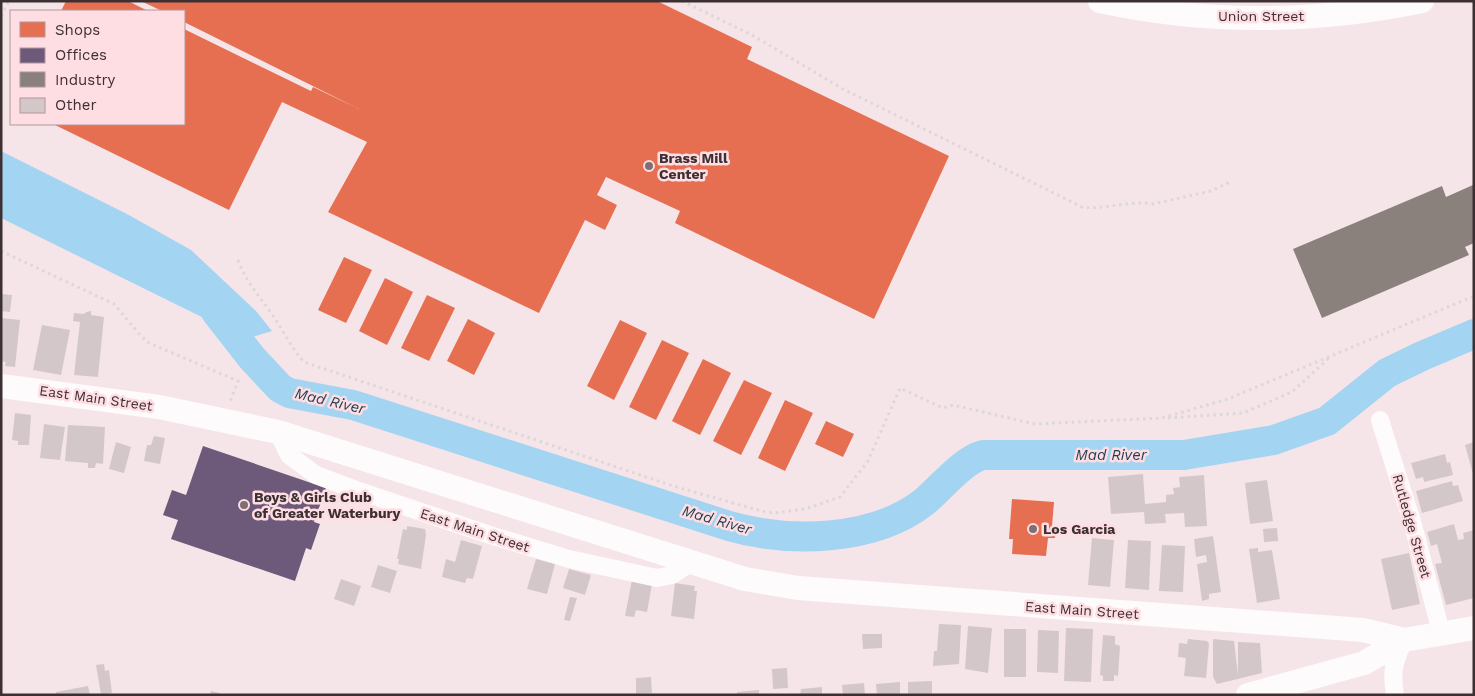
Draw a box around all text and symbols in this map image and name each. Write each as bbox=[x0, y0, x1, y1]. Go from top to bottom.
street label: Union Street bbox=[1218, 8, 1304, 24]
legend bbox=[10, 10, 185, 125]
text: Shops bbox=[55, 21, 100, 39]
text: Offices bbox=[55, 46, 107, 64]
text: Industry bbox=[55, 71, 116, 89]
text: Other bbox=[55, 96, 97, 114]
place label: Brass Mill Center bbox=[659, 150, 728, 182]
marker: Brass Mill Center bbox=[643, 160, 655, 172]
street label: East Main Street bbox=[38, 382, 154, 414]
water label: Mad River bbox=[293, 384, 368, 418]
water label: Mad River bbox=[1075, 446, 1148, 464]
street label: Rutledge Street bbox=[1390, 472, 1435, 580]
place label: Boys & Girls Club of Greater Waterbury bbox=[254, 489, 401, 521]
marker: Boys & Girls Club of Greater Waterbury bbox=[238, 499, 250, 511]
water label: Mad River bbox=[680, 502, 755, 539]
street label: East Main Street bbox=[418, 505, 532, 555]
place label: Los Garcia bbox=[1043, 521, 1116, 537]
marker: Los Garcia bbox=[1027, 523, 1039, 535]
street label: East Main Street bbox=[1025, 598, 1140, 622]

